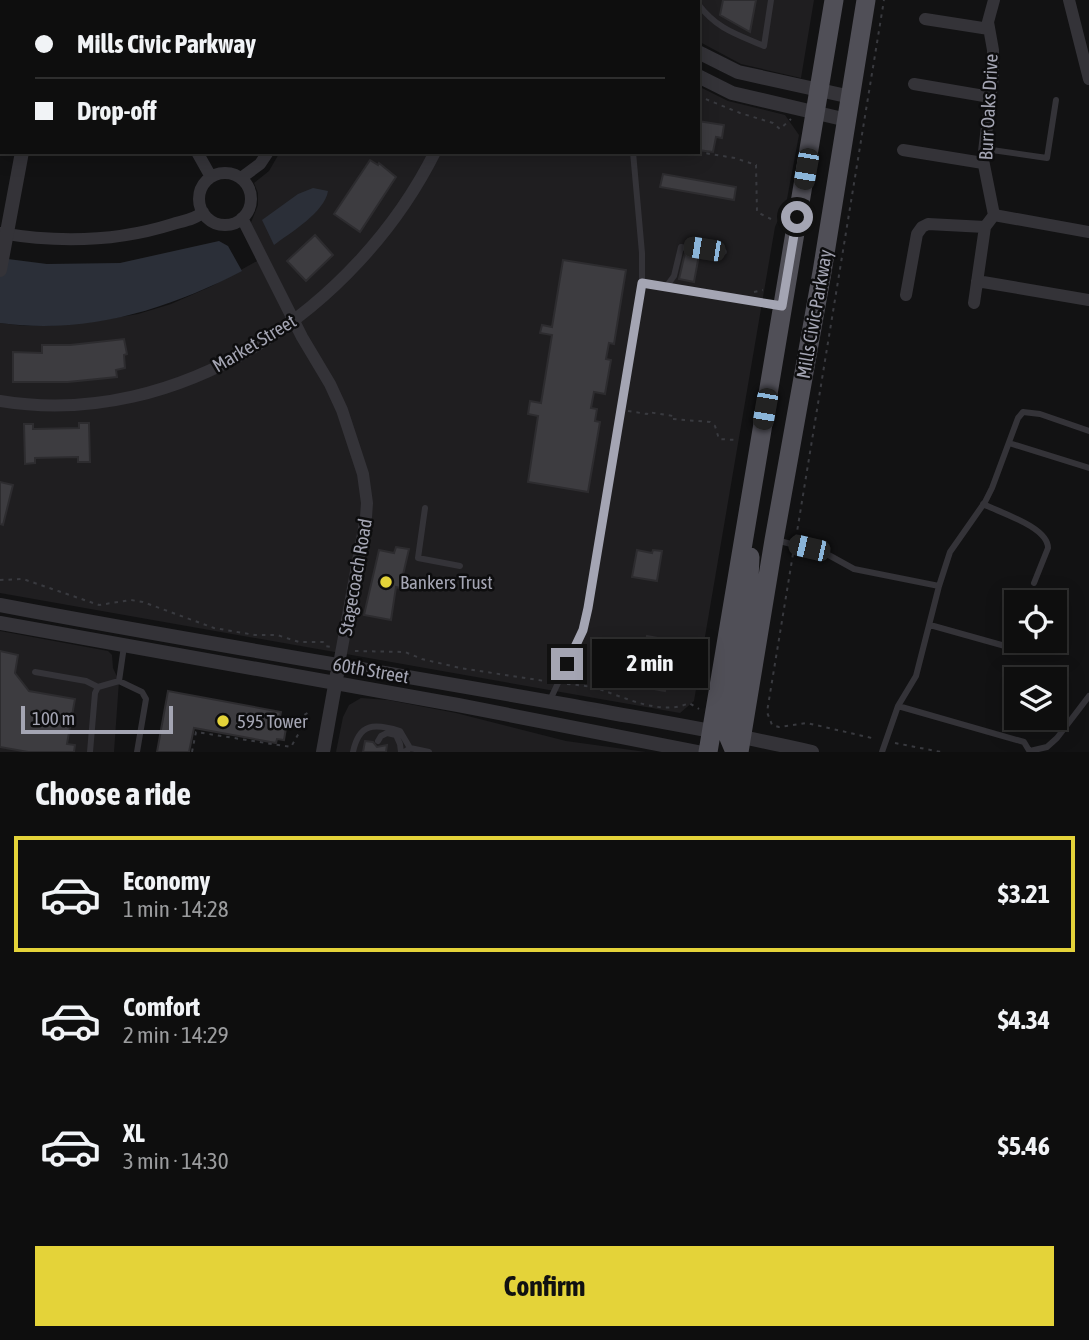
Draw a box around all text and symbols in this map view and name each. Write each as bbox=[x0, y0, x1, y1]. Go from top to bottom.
text: Mills Civic Parkway bbox=[77, 29, 256, 59]
street label: Burr Oaks Drive bbox=[974, 53, 1002, 161]
text: Drop-off bbox=[77, 96, 157, 126]
car bbox=[793, 146, 820, 192]
route start bbox=[781, 201, 813, 233]
car bbox=[682, 235, 727, 263]
street label: Mills Civic Parkway bbox=[792, 248, 836, 380]
street label: Market Street bbox=[208, 309, 300, 377]
car bbox=[752, 386, 779, 432]
street label: Stagecoach Road bbox=[334, 517, 376, 637]
car bbox=[787, 533, 832, 563]
place label: Bankers Trust bbox=[400, 571, 493, 593]
marker: Bankers Trust bbox=[378, 574, 394, 590]
map controls bbox=[1004, 590, 1067, 730]
button: locate bbox=[1004, 590, 1067, 653]
callout: 2 min bbox=[592, 640, 707, 688]
route end bbox=[551, 648, 583, 680]
text: 2 min bbox=[627, 650, 673, 676]
street label: 60th Street bbox=[331, 652, 411, 688]
button: layers bbox=[1004, 667, 1067, 730]
scale bar bbox=[21, 703, 173, 735]
text: 100 m bbox=[32, 707, 75, 729]
place label: 595 Tower bbox=[237, 710, 308, 732]
marker: 595 Tower bbox=[215, 713, 231, 729]
text: Choose a ride bbox=[35, 775, 191, 812]
icon: car bbox=[39, 863, 102, 926]
text: Economy bbox=[123, 866, 210, 896]
text: $3.21 bbox=[998, 879, 1050, 909]
text: 1 min · 14:28 bbox=[123, 896, 229, 922]
icon: car bbox=[39, 989, 102, 1052]
text: Comfort bbox=[123, 992, 200, 1022]
text: $4.34 bbox=[998, 1005, 1050, 1035]
text: 2 min · 14:29 bbox=[123, 1022, 229, 1048]
icon: car bbox=[39, 1115, 102, 1178]
text: XL bbox=[123, 1118, 145, 1148]
text: $5.46 bbox=[998, 1131, 1050, 1161]
text: 3 min · 14:30 bbox=[123, 1148, 229, 1174]
button: Confirm bbox=[35, 1246, 1054, 1326]

